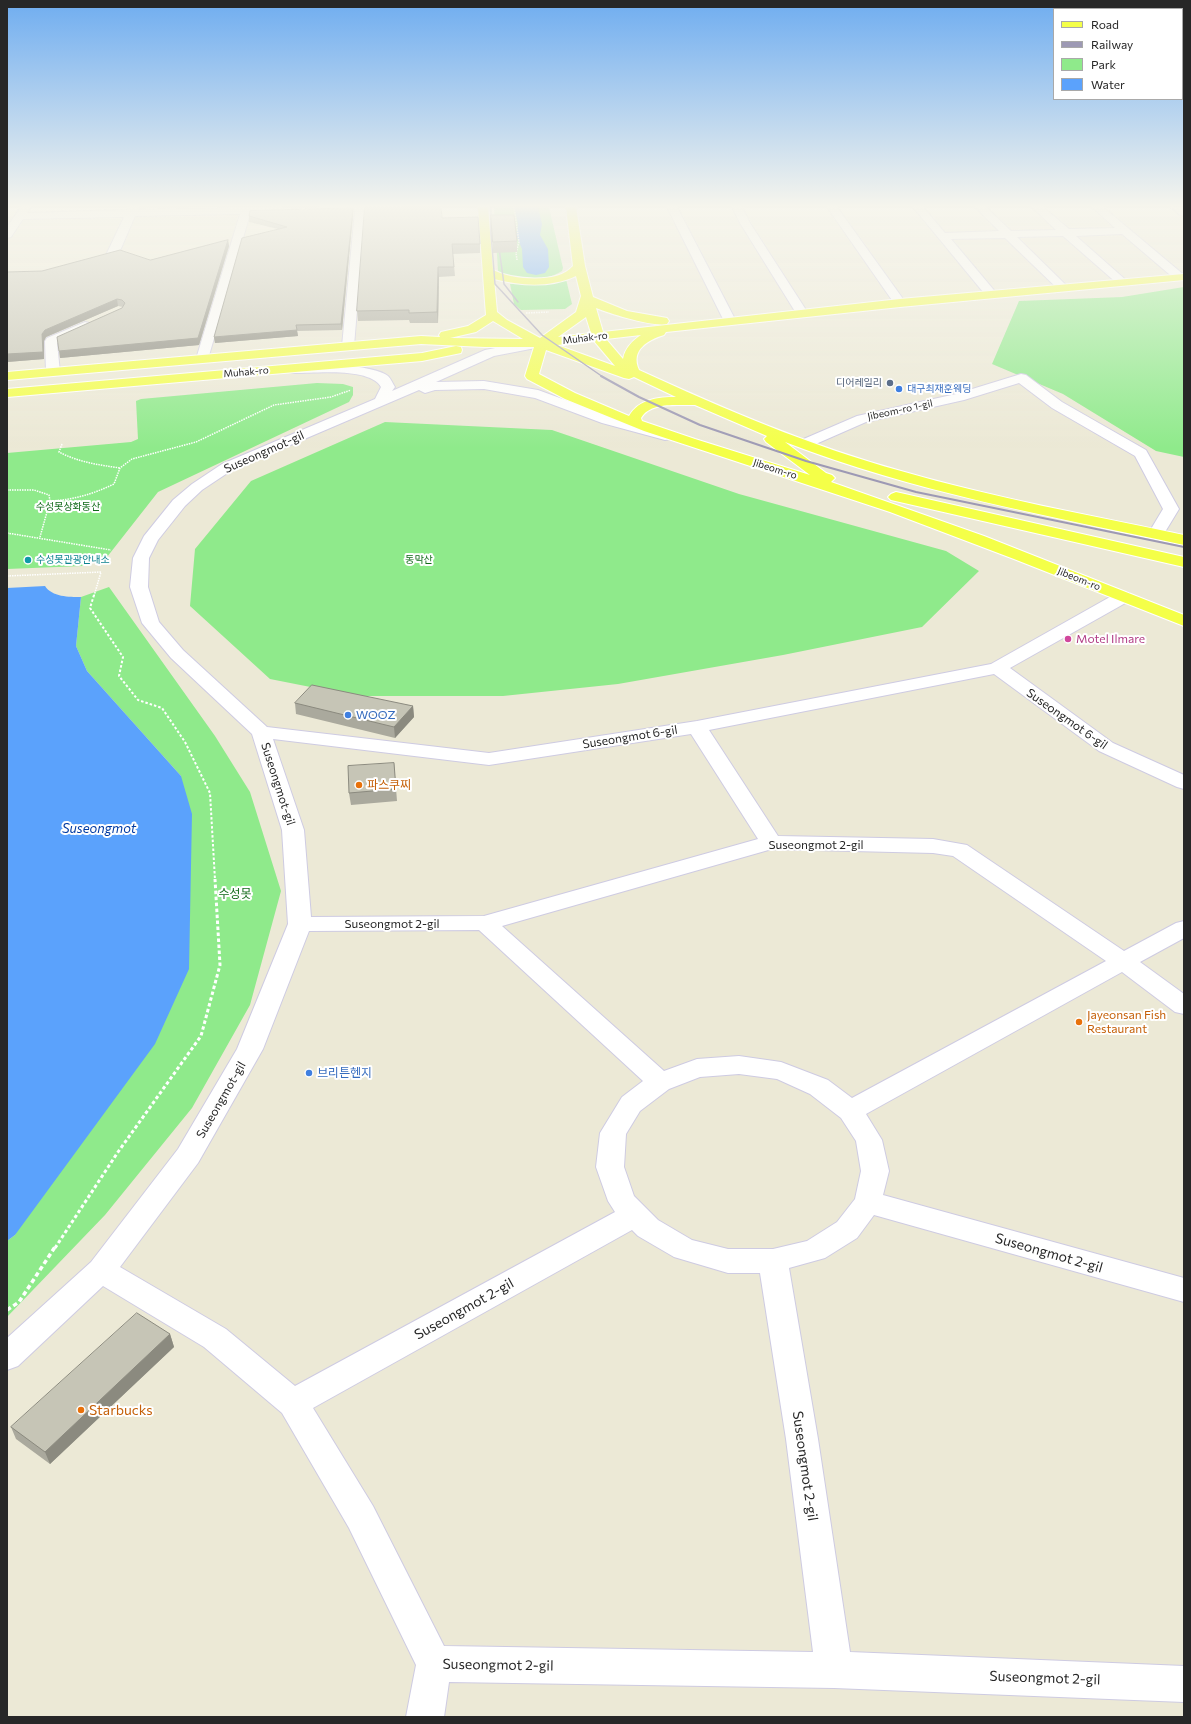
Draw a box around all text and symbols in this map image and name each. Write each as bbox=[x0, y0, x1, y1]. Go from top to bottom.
legend bbox=[1053, 8, 1183, 100]
text: Road bbox=[1091, 17, 1119, 31]
text: Railway bbox=[1091, 37, 1133, 51]
text: Park bbox=[1091, 57, 1116, 71]
text: Water bbox=[1091, 77, 1125, 91]
street label: Muhak-ro bbox=[562, 329, 608, 347]
street label: Muhak-ro bbox=[223, 364, 269, 380]
place label: 디어레일리 bbox=[836, 377, 882, 389]
marker: 디어레일리 bbox=[885, 378, 895, 388]
place label: 대구최재훈웨딩 bbox=[907, 383, 971, 395]
marker: 대구최재훈웨딩 bbox=[894, 384, 904, 394]
street label: Jibeom-ro 1-gil bbox=[866, 397, 934, 423]
street label: Suseongmot-gil bbox=[222, 428, 306, 476]
street label: Jibeom-ro bbox=[752, 456, 798, 482]
park label: 수성못상화동산 bbox=[36, 501, 100, 513]
place label: 수성못관광안내소 bbox=[36, 554, 110, 566]
park label: 동막산 bbox=[405, 554, 433, 566]
marker: 수성못관광안내소 bbox=[23, 555, 33, 565]
street label: Jibeom-ro bbox=[1056, 565, 1102, 593]
place label: Motel Ilmare bbox=[1076, 632, 1145, 646]
marker: Motel Ilmare bbox=[1063, 634, 1073, 644]
street label: Suseongmot 6-gil bbox=[1024, 686, 1110, 752]
place label: WOOZ bbox=[356, 708, 395, 722]
marker: WOOZ bbox=[343, 710, 353, 720]
street label: Suseongmot 6-gil bbox=[582, 722, 678, 752]
street label: Suseongmot-gil bbox=[258, 741, 298, 827]
place label: 파스쿠찌 bbox=[367, 778, 411, 792]
marker: 파스쿠찌 bbox=[354, 780, 364, 790]
water label: Suseongmot bbox=[62, 821, 136, 837]
street label: Suseongmot 2-gil bbox=[768, 838, 864, 852]
park label: 수성못 bbox=[218, 887, 252, 901]
street label: Suseongmot 2-gil bbox=[344, 917, 440, 931]
place label: Jayeonsan Fish Restaurant bbox=[1087, 1008, 1166, 1036]
marker: Jayeonsan Fish Restaurant bbox=[1074, 1017, 1084, 1027]
street label: Suseongmot-gil bbox=[193, 1059, 249, 1141]
place label: 브리튼헨지 bbox=[317, 1066, 372, 1080]
marker: 브리튼헨지 bbox=[304, 1068, 314, 1078]
street label: Suseongmot 2-gil bbox=[993, 1230, 1105, 1276]
street label: Suseongmot 2-gil bbox=[411, 1275, 517, 1343]
place label: Starbucks bbox=[89, 1402, 153, 1418]
marker: Starbucks bbox=[76, 1405, 86, 1415]
street label: Suseongmot 2-gil bbox=[789, 1410, 821, 1522]
street label: Suseongmot 2-gil bbox=[442, 1656, 554, 1674]
street label: Suseongmot 2-gil bbox=[989, 1668, 1101, 1688]

